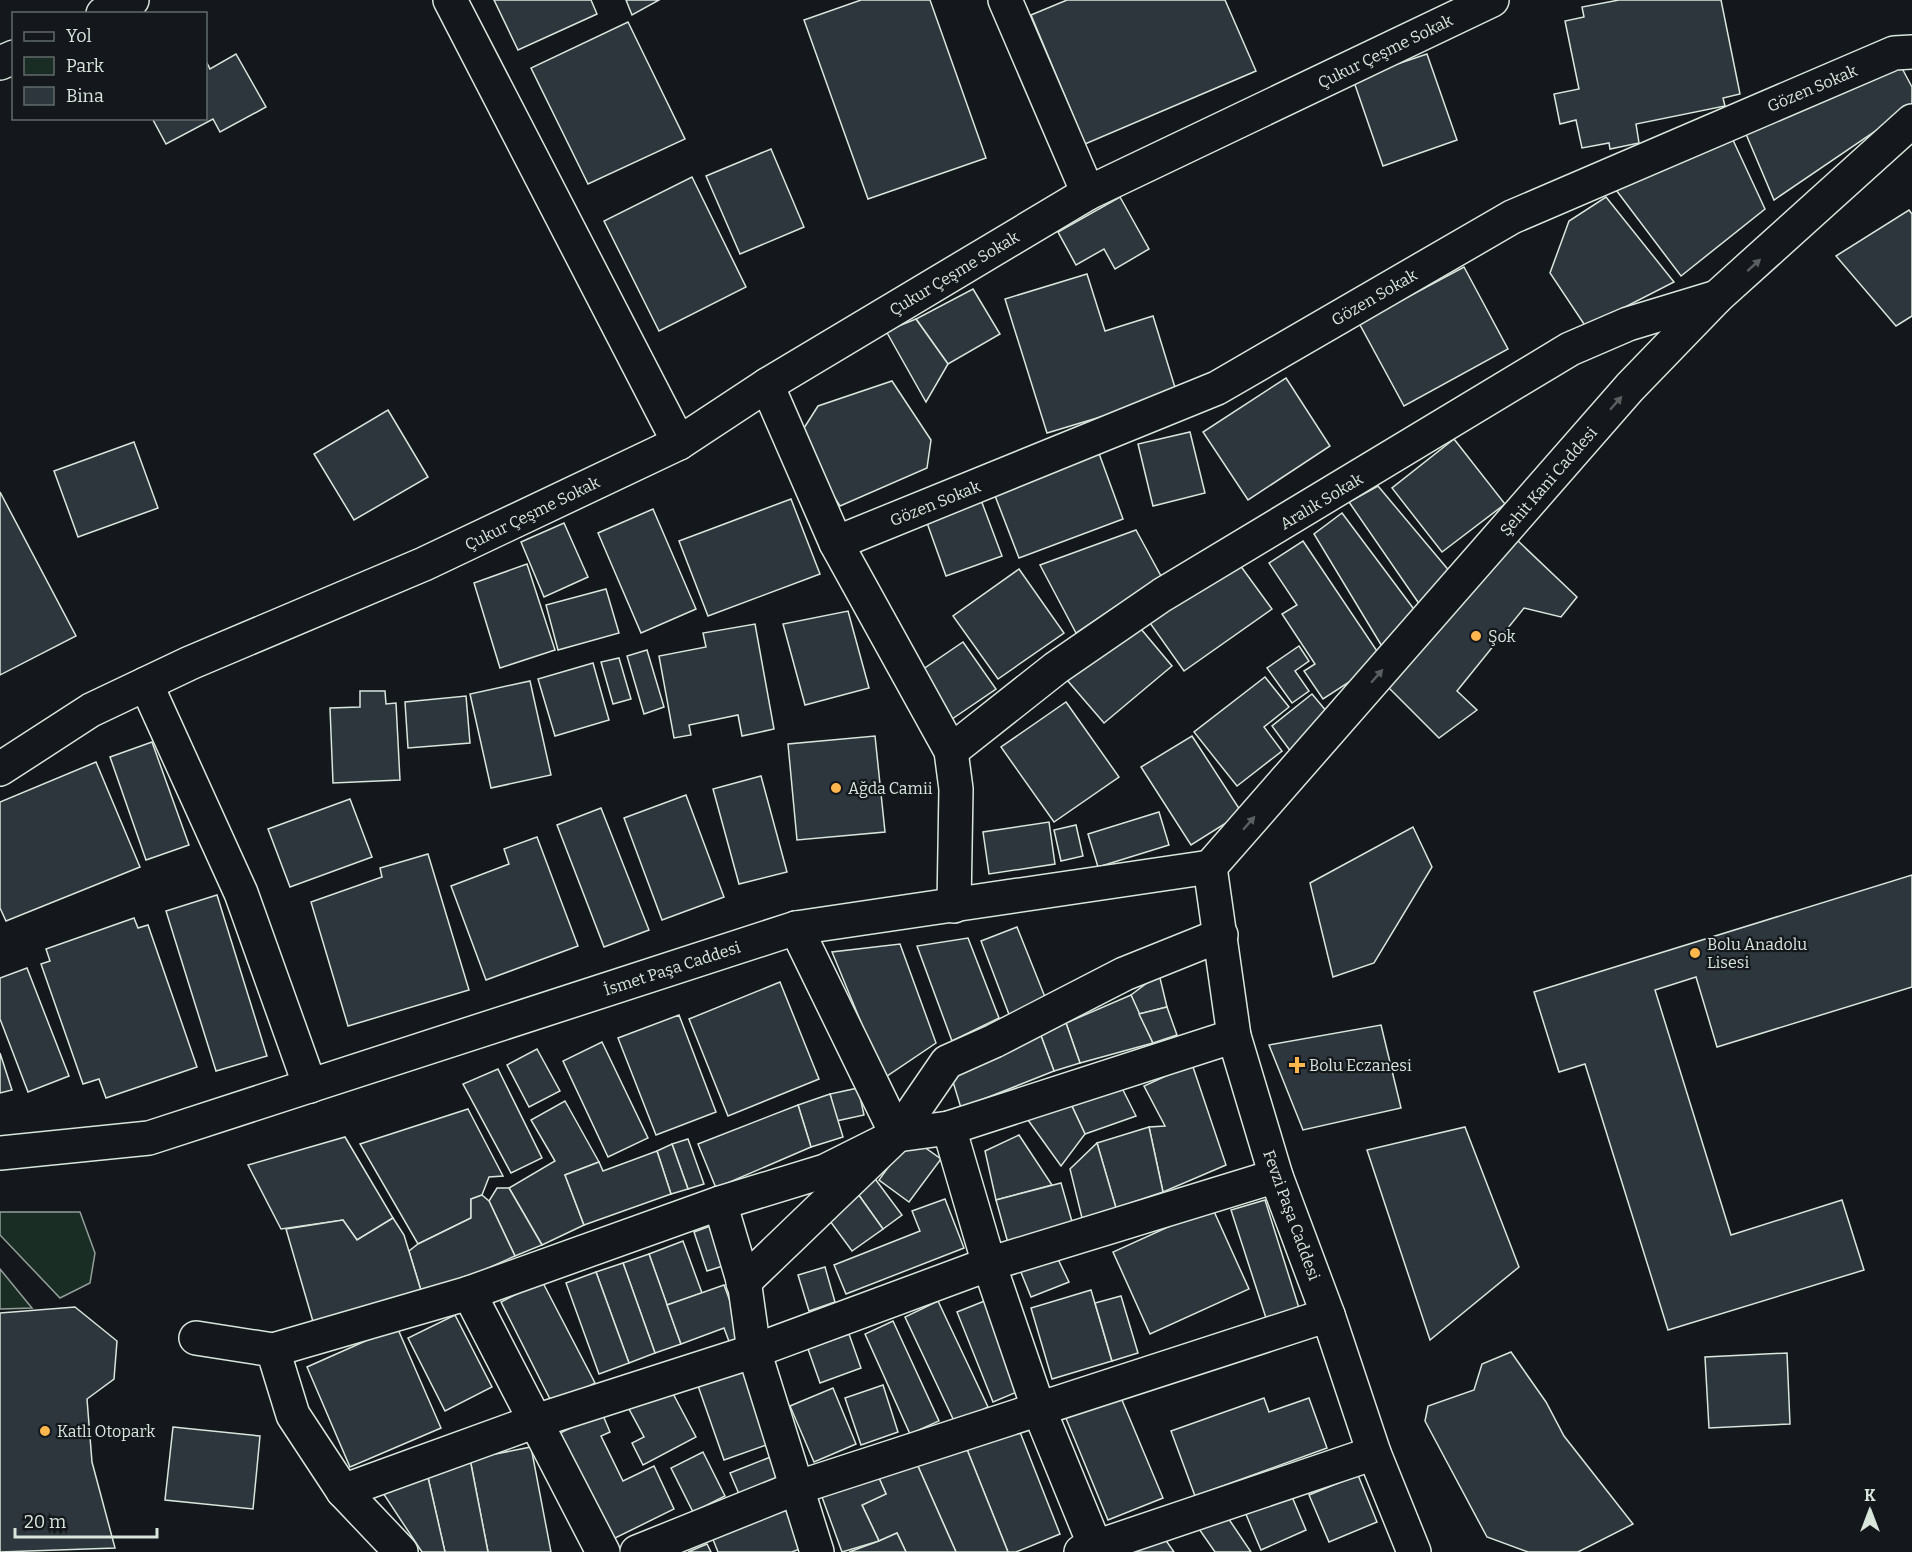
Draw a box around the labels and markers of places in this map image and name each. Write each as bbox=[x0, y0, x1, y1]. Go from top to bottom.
place label: Şok bbox=[1488, 627, 1516, 646]
marker: Şok bbox=[1469, 629, 1483, 643]
place label: Ağda Camii bbox=[848, 779, 933, 798]
marker: Ağda Camii bbox=[829, 781, 843, 795]
place label: Bolu Anadolu Lisesi bbox=[1707, 935, 1807, 972]
marker: Bolu Anadolu Lisesi bbox=[1688, 946, 1702, 960]
place label: Bolu Eczanesi bbox=[1309, 1056, 1412, 1075]
marker: Bolu Eczanesi bbox=[1290, 1058, 1304, 1072]
place label: Katlı Otopark bbox=[57, 1422, 155, 1441]
marker: Katlı Otopark bbox=[38, 1424, 52, 1438]

